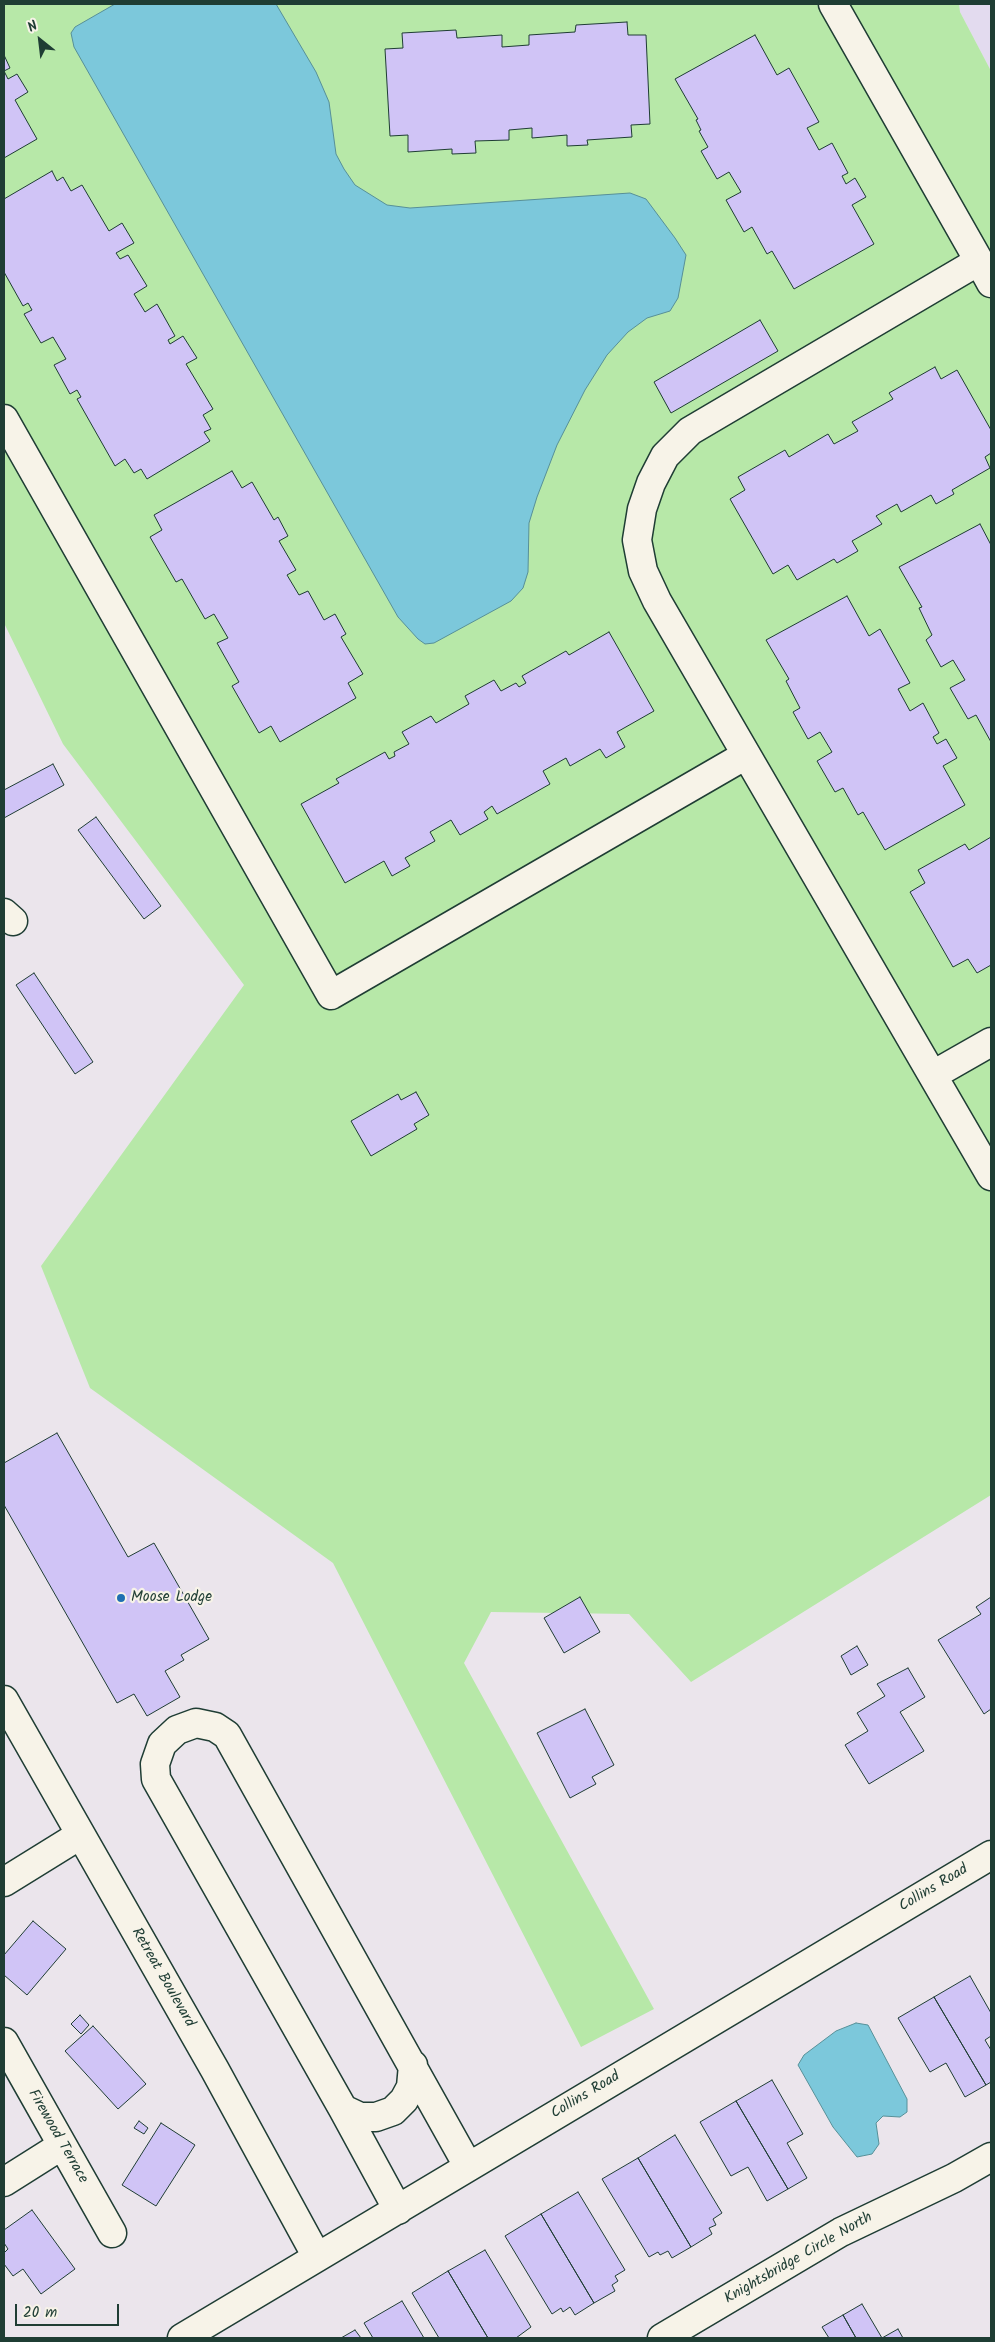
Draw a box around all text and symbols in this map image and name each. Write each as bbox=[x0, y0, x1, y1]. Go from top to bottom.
north arrow bbox=[15, 15, 65, 65]
text: N bbox=[24, 15, 42, 39]
place label: Moose Lodge bbox=[131, 1589, 212, 1607]
marker: Moose Lodge bbox=[115, 1592, 127, 1604]
street label: Collins Road bbox=[896, 1861, 972, 1917]
street label: Retreat Boulevard bbox=[126, 1925, 198, 2031]
street label: Collins Road bbox=[548, 2068, 624, 2124]
street label: Firewood Terrace bbox=[23, 2087, 91, 2187]
street label: Knightsbridge Circle North bbox=[722, 2209, 876, 2309]
scale bar bbox=[18, 2294, 121, 2326]
text: 20 m bbox=[23, 2301, 57, 2325]

